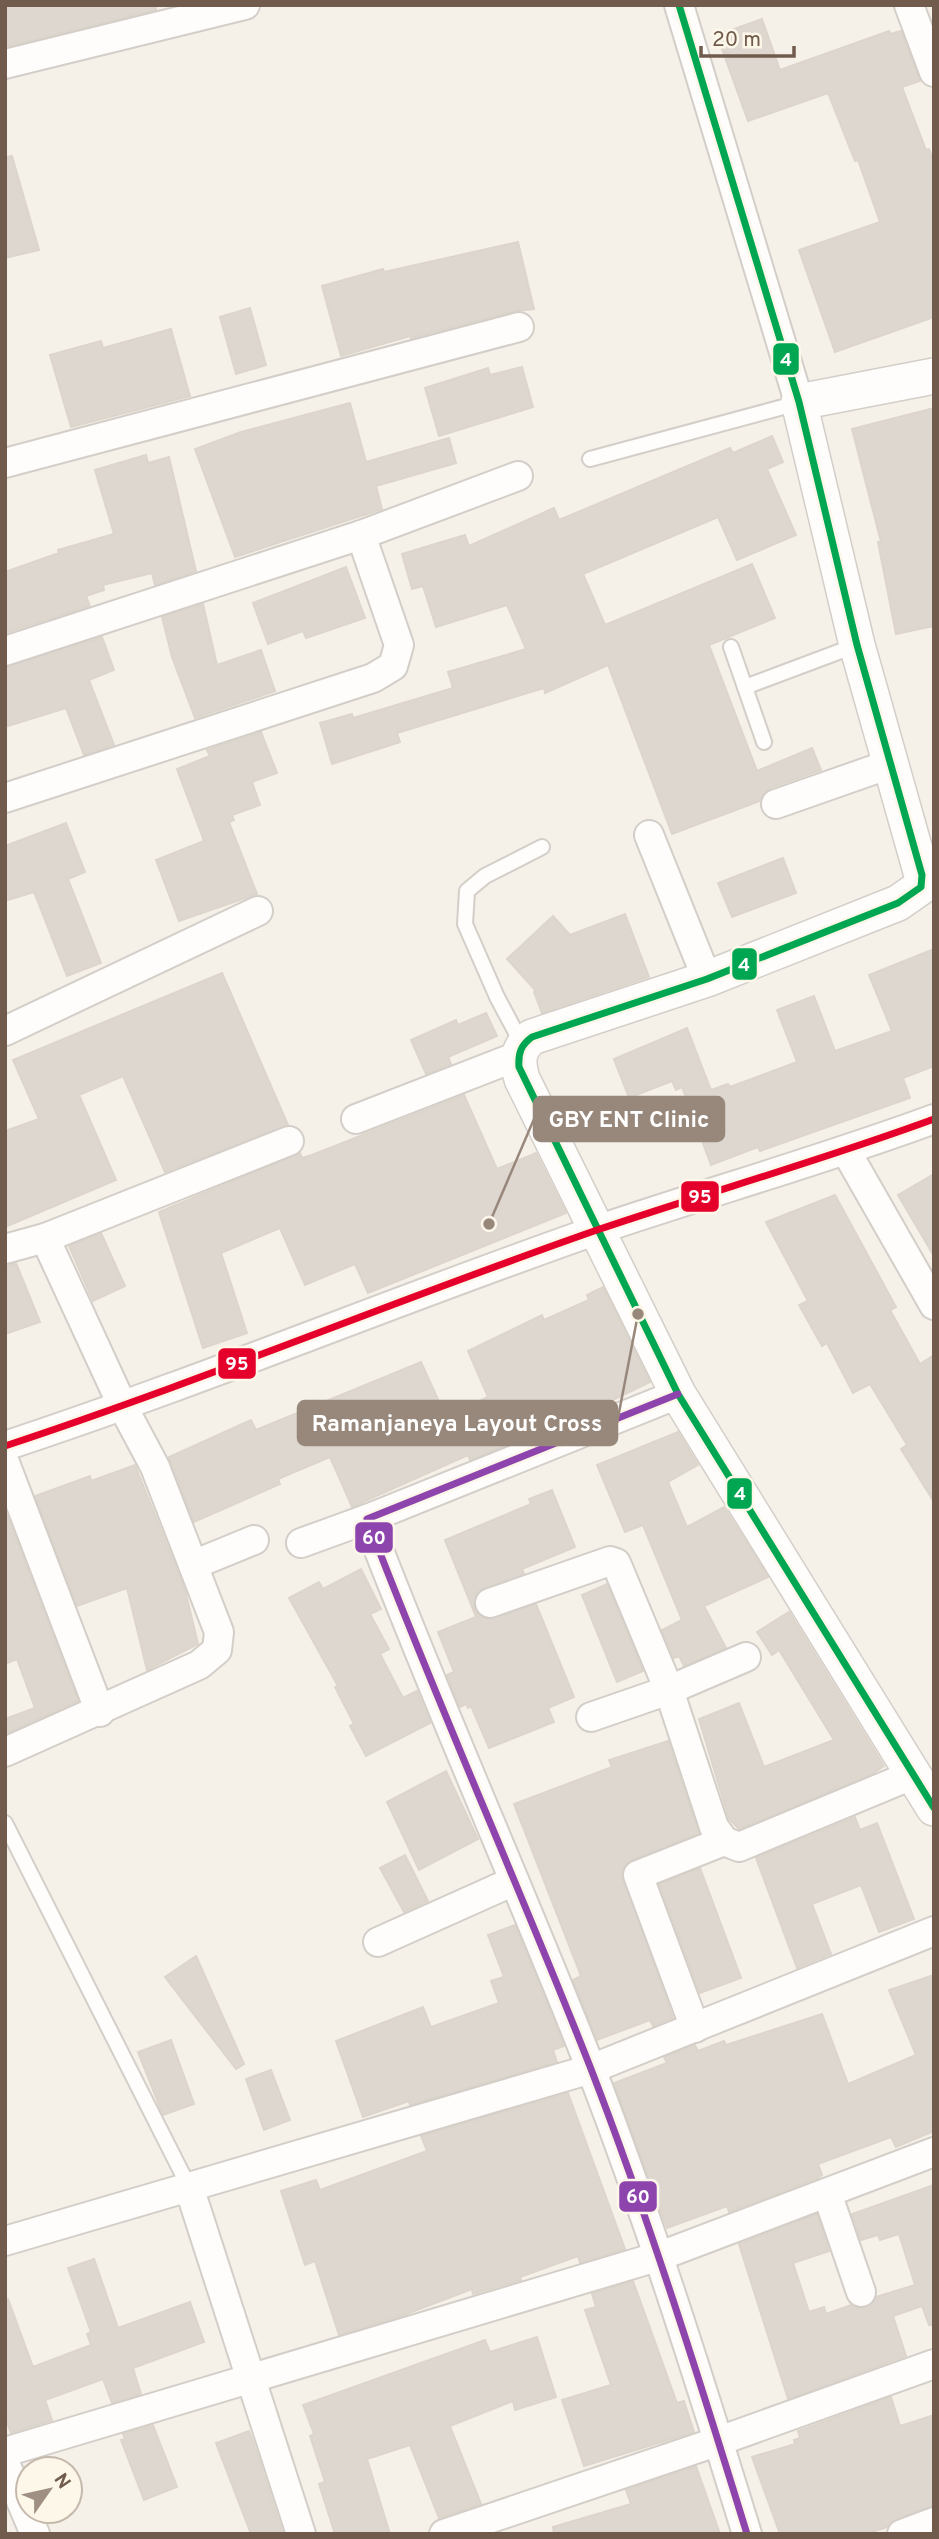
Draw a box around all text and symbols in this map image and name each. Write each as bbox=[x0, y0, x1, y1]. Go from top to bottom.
scale bar bbox=[701, 14, 794, 58]
text: 20 m bbox=[712, 27, 761, 54]
line badge: 4 bbox=[772, 342, 800, 376]
text: 4 bbox=[780, 349, 792, 373]
line badge: 4 bbox=[731, 947, 758, 981]
text: 4 bbox=[738, 954, 750, 978]
callout: GBY ENT Clinic bbox=[534, 1097, 724, 1141]
text: GBY ENT Clinic bbox=[548, 1107, 710, 1136]
line badge: 95 bbox=[680, 1180, 720, 1213]
text: 95 bbox=[688, 1186, 712, 1210]
line badge: 95 bbox=[217, 1347, 257, 1380]
text: 95 bbox=[225, 1353, 249, 1377]
callout: Ramanjaneya Layout Cross bbox=[298, 1401, 617, 1445]
text: Ramanjaneya Layout Cross bbox=[312, 1411, 602, 1440]
line badge: 4 bbox=[726, 1477, 753, 1510]
text: 4 bbox=[734, 1483, 746, 1507]
line badge: 60 bbox=[354, 1521, 394, 1554]
text: 60 bbox=[362, 1527, 386, 1551]
line badge: 60 bbox=[618, 2180, 658, 2213]
text: 60 bbox=[626, 2186, 650, 2210]
north arrow bbox=[14, 2455, 84, 2525]
text: N bbox=[48, 2469, 75, 2494]

